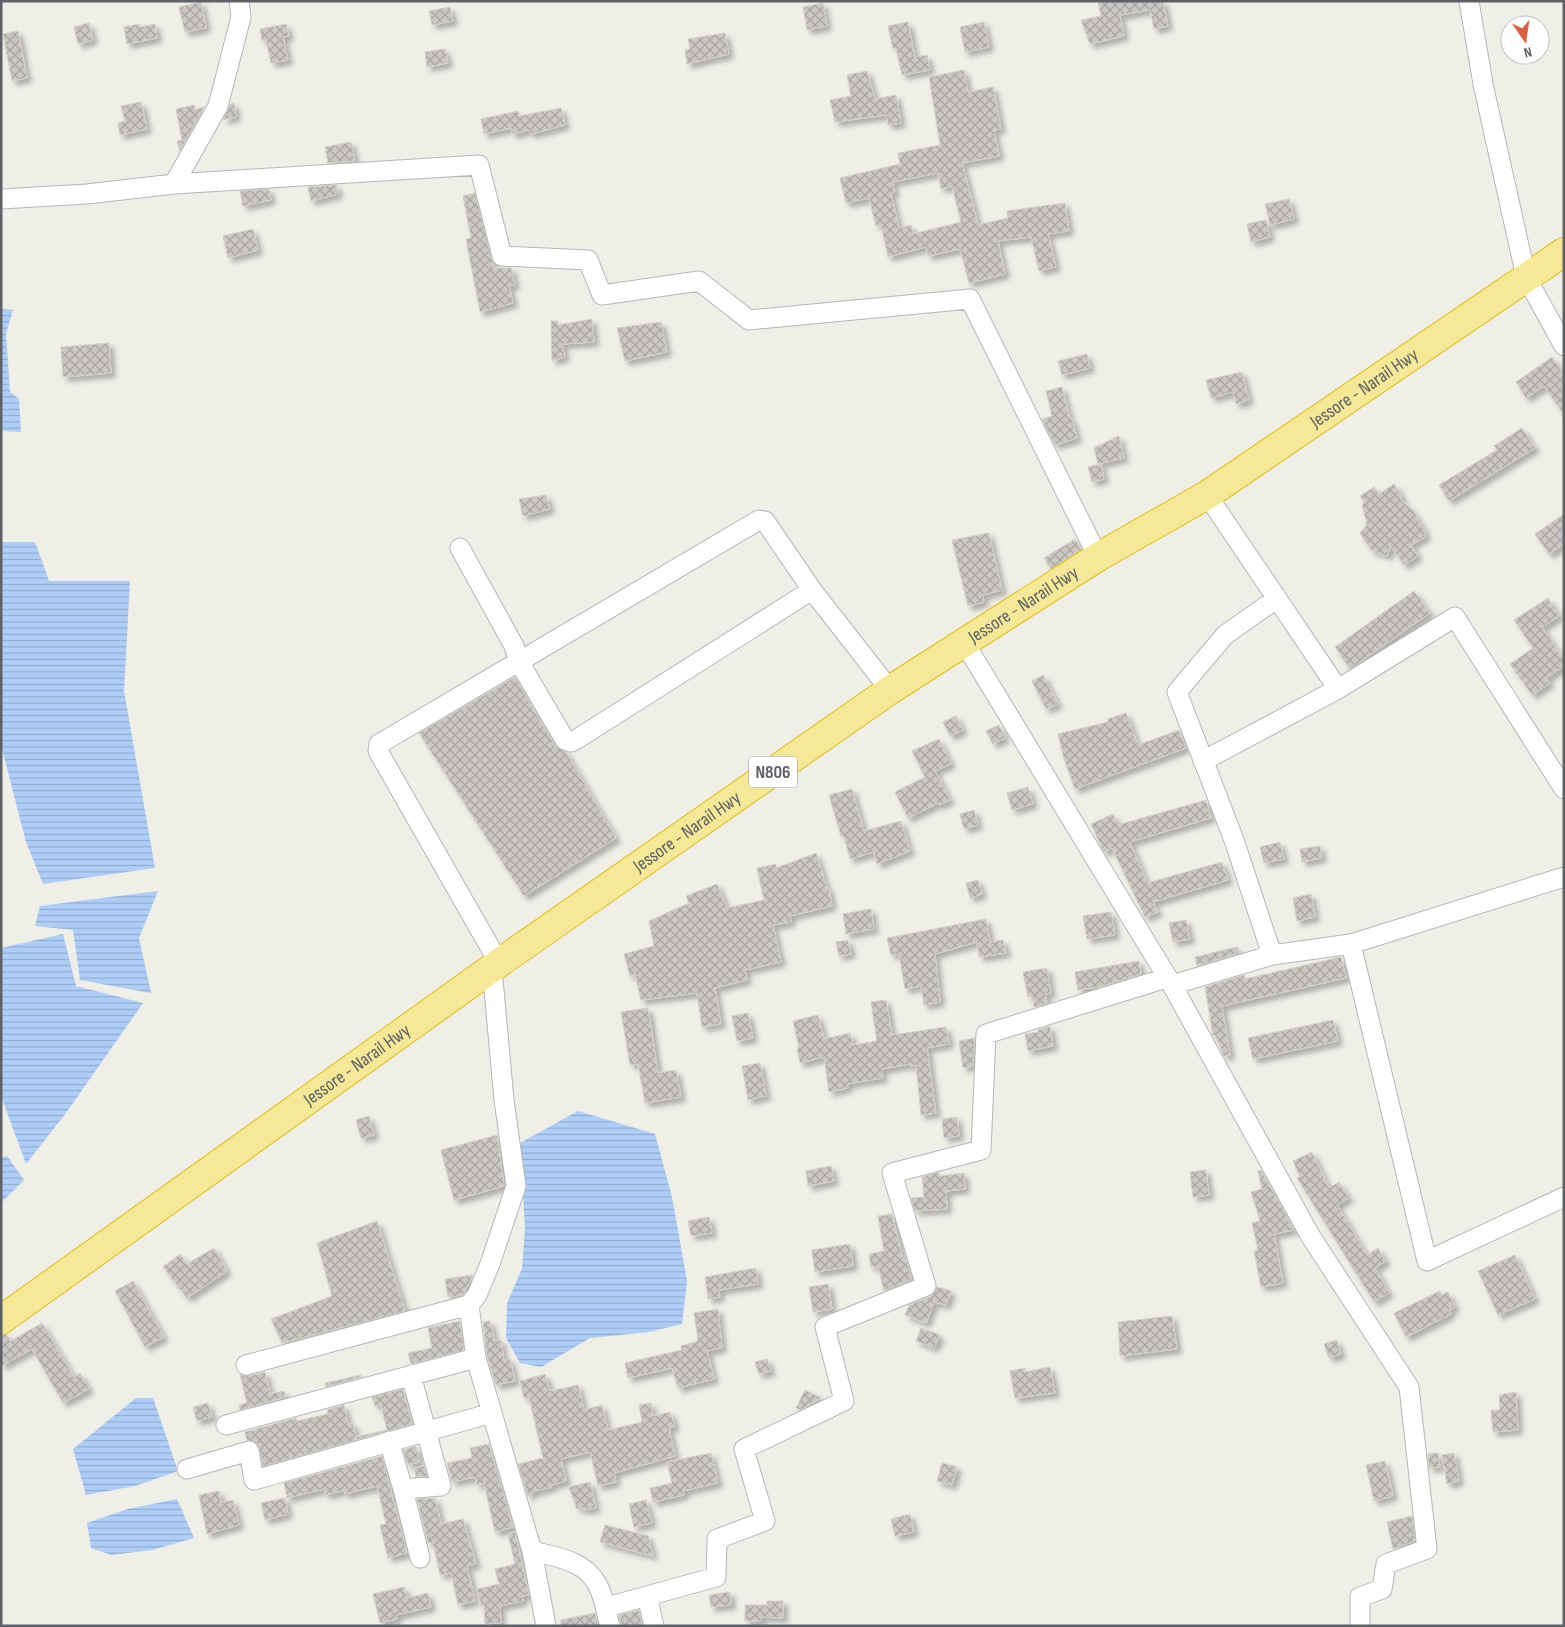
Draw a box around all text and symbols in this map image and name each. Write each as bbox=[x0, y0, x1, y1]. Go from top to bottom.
north arrow bbox=[1500, 15, 1550, 65]
text: N bbox=[1522, 43, 1533, 61]
street label: Jessore - Narail Hwy bbox=[1305, 343, 1423, 434]
street label: Jessore - Narail Hwy bbox=[963, 561, 1083, 649]
road number: N806 bbox=[749, 756, 797, 788]
street label: Jessore - Narail Hwy bbox=[628, 786, 746, 878]
street label: Jessore - Narail Hwy bbox=[298, 1018, 415, 1111]

